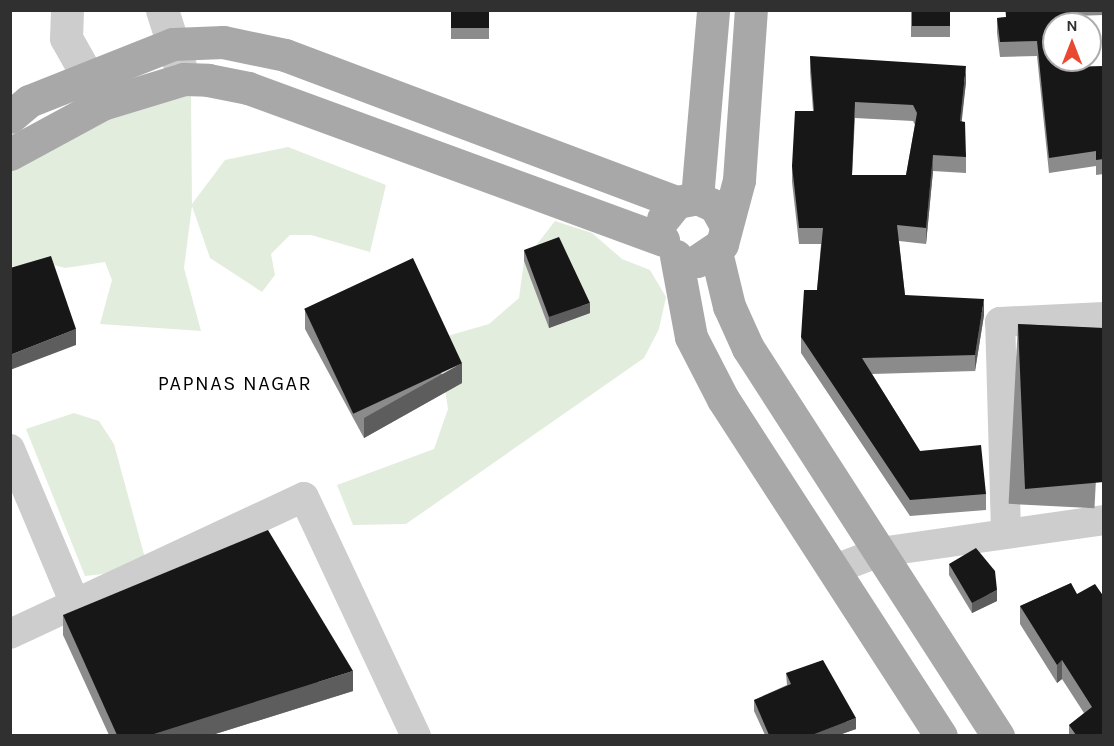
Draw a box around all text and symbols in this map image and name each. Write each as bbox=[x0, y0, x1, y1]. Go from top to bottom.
north arrow bbox=[1042, 12, 1102, 72]
text: N bbox=[1066, 16, 1078, 35]
district label: PAPNAS NAGAR bbox=[158, 371, 312, 395]

